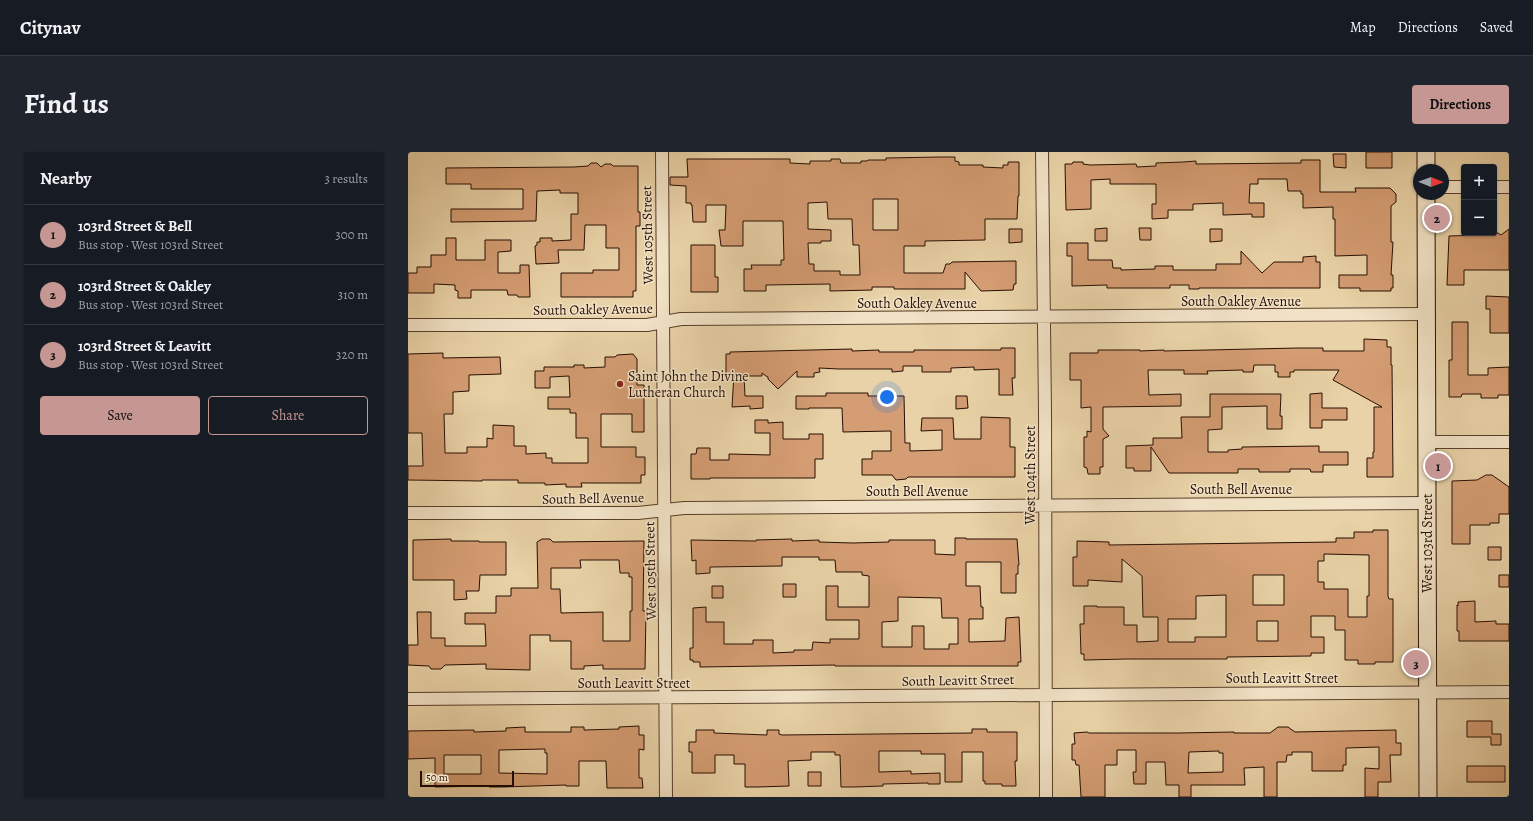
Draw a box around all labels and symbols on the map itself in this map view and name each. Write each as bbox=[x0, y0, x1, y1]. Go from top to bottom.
north arrow bbox=[1413, 164, 1449, 200]
street label: West 105th Street bbox=[637, 185, 658, 286]
pin: 2 bbox=[1424, 203, 1450, 233]
street label: South Oakley Avenue bbox=[1181, 292, 1301, 311]
street label: South Oakley Avenue bbox=[857, 294, 977, 313]
street label: South Oakley Avenue bbox=[533, 299, 653, 320]
place label: Saint John the Divine Lutheran Church bbox=[628, 367, 749, 402]
marker: Saint John the Divine Lutheran Church bbox=[615, 379, 625, 389]
your location bbox=[877, 387, 897, 407]
street label: West 104th Street bbox=[1021, 425, 1040, 526]
pin: 1 bbox=[1425, 451, 1451, 481]
street label: South Bell Avenue bbox=[1190, 480, 1292, 499]
street label: South Bell Avenue bbox=[866, 482, 968, 501]
street label: South Bell Avenue bbox=[542, 488, 644, 509]
street label: West 103rd Street bbox=[1418, 493, 1437, 594]
street label: West 105th Street bbox=[640, 521, 661, 622]
pin: 3 bbox=[1403, 648, 1429, 678]
street label: South Leavitt Street bbox=[1226, 669, 1339, 688]
street label: South Leavitt Street bbox=[901, 670, 1015, 691]
street label: South Leavitt Street bbox=[578, 674, 691, 693]
scale bar bbox=[420, 769, 514, 788]

